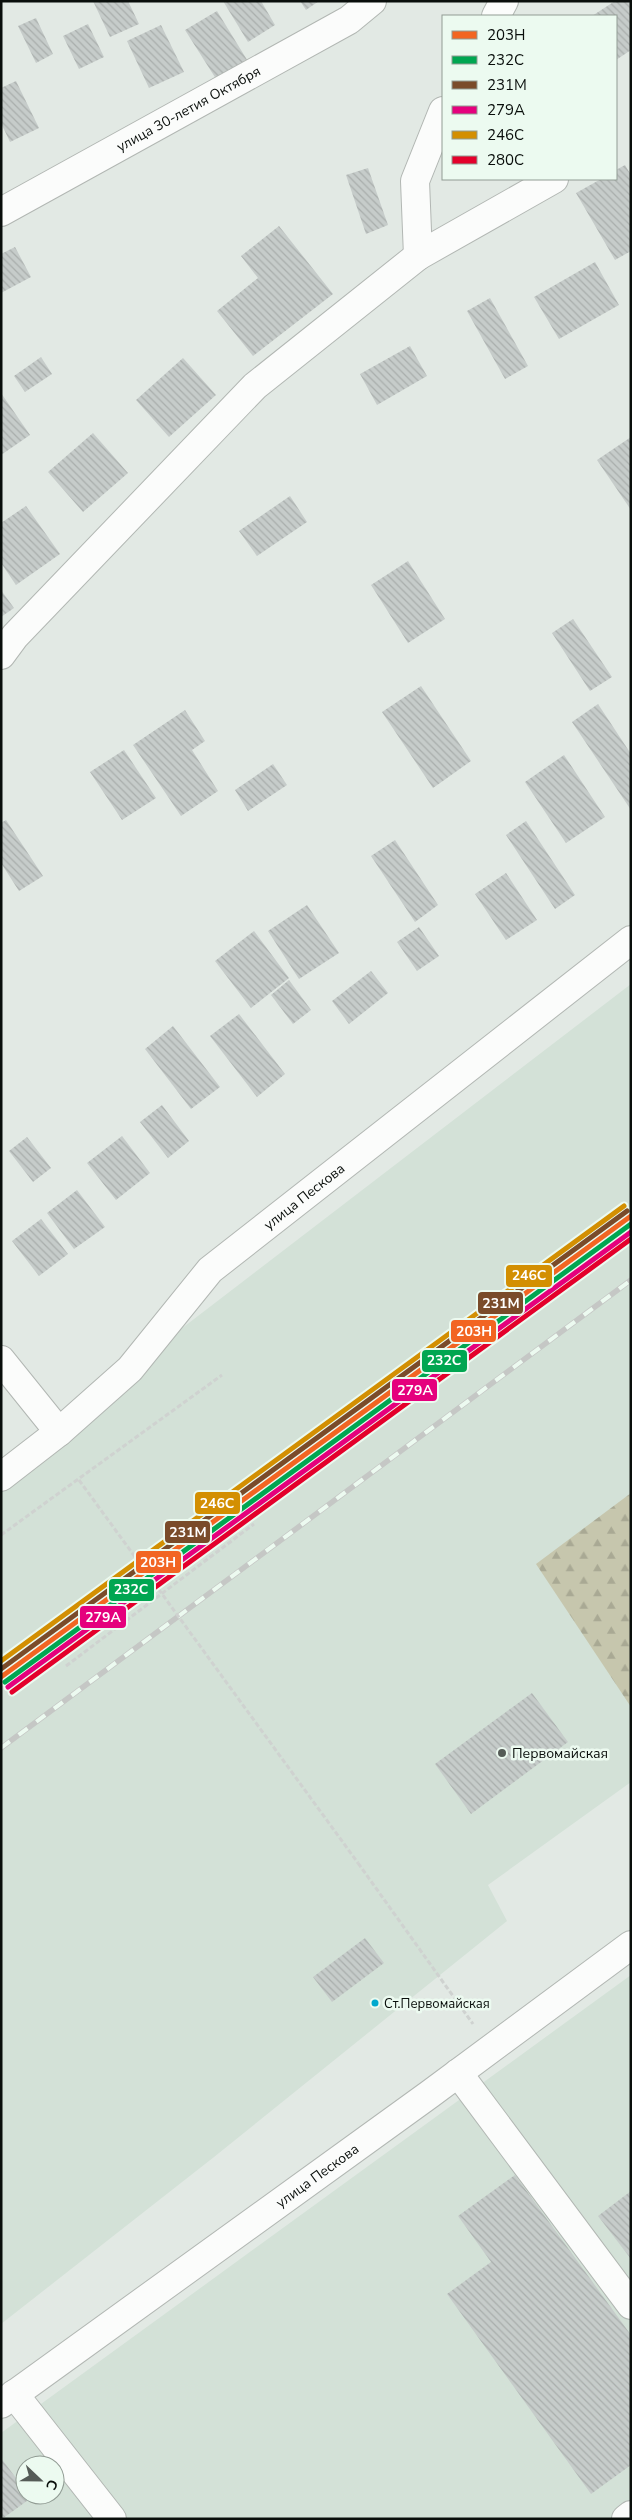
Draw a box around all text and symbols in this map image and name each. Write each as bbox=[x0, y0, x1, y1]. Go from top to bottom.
legend bbox=[442, 15, 617, 180]
text: 203Н bbox=[487, 25, 525, 45]
text: 232C bbox=[487, 50, 524, 70]
street label: улица 30-летия Октября bbox=[113, 62, 264, 156]
text: 231М bbox=[487, 75, 527, 95]
text: 279А bbox=[487, 100, 525, 120]
text: 246С bbox=[487, 125, 524, 145]
text: 280С bbox=[487, 150, 524, 170]
street label: улица Пескова bbox=[260, 1159, 349, 1234]
line badge: 246С bbox=[505, 1264, 553, 1288]
text: 246С bbox=[512, 1266, 547, 1285]
line badge: 231М bbox=[477, 1291, 524, 1315]
text: 231М bbox=[482, 1294, 520, 1313]
line badge: 203Н bbox=[450, 1319, 497, 1343]
text: 203Н bbox=[456, 1322, 492, 1341]
line badge: 232C bbox=[421, 1349, 468, 1373]
text: 232C bbox=[427, 1351, 462, 1370]
line badge: 279А bbox=[391, 1378, 438, 1402]
text: 279А bbox=[397, 1381, 433, 1400]
line badge: 246С bbox=[194, 1491, 241, 1515]
text: 246С bbox=[200, 1494, 235, 1513]
line badge: 231М bbox=[164, 1520, 211, 1544]
text: 231М bbox=[169, 1523, 207, 1542]
line badge: 203Н bbox=[135, 1550, 182, 1574]
text: 203Н bbox=[140, 1553, 176, 1572]
line badge: 232C bbox=[108, 1578, 155, 1602]
text: 232C bbox=[114, 1580, 149, 1599]
line badge: 279А bbox=[79, 1605, 127, 1629]
text: 279А bbox=[85, 1608, 121, 1627]
place label: Первомайская bbox=[512, 1744, 608, 1763]
marker: Первомайская bbox=[496, 1747, 508, 1759]
place label: Ст.Первомайская bbox=[384, 1995, 490, 2013]
marker: Ст.Первомайская bbox=[370, 1998, 380, 2008]
street label: улица Пескова bbox=[272, 2140, 363, 2212]
north arrow bbox=[15, 2455, 65, 2505]
text: С bbox=[41, 2477, 62, 2493]

